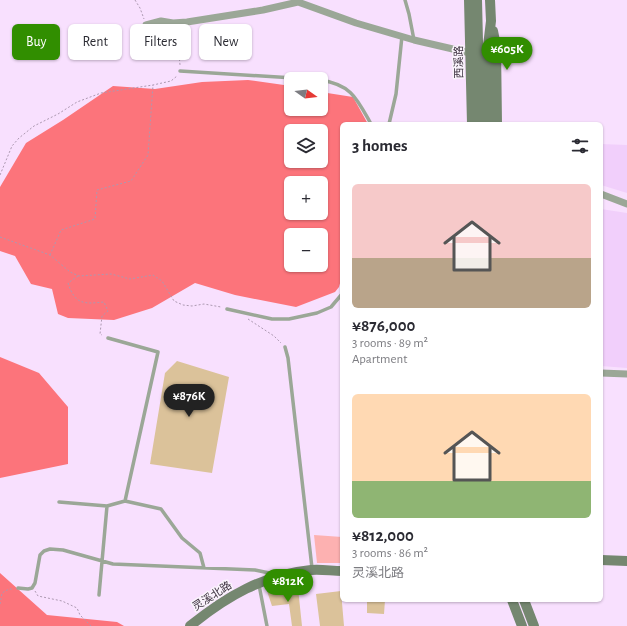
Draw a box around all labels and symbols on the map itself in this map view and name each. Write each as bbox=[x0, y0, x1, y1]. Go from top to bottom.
pin: ¥605K bbox=[479, 37, 535, 71]
street label: 西溪路 bbox=[452, 45, 465, 79]
north arrow bbox=[284, 72, 328, 116]
pin: ¥876K bbox=[161, 384, 217, 418]
pin: ¥812K bbox=[260, 569, 316, 603]
street label: 灵溪北路 bbox=[190, 579, 233, 613]

